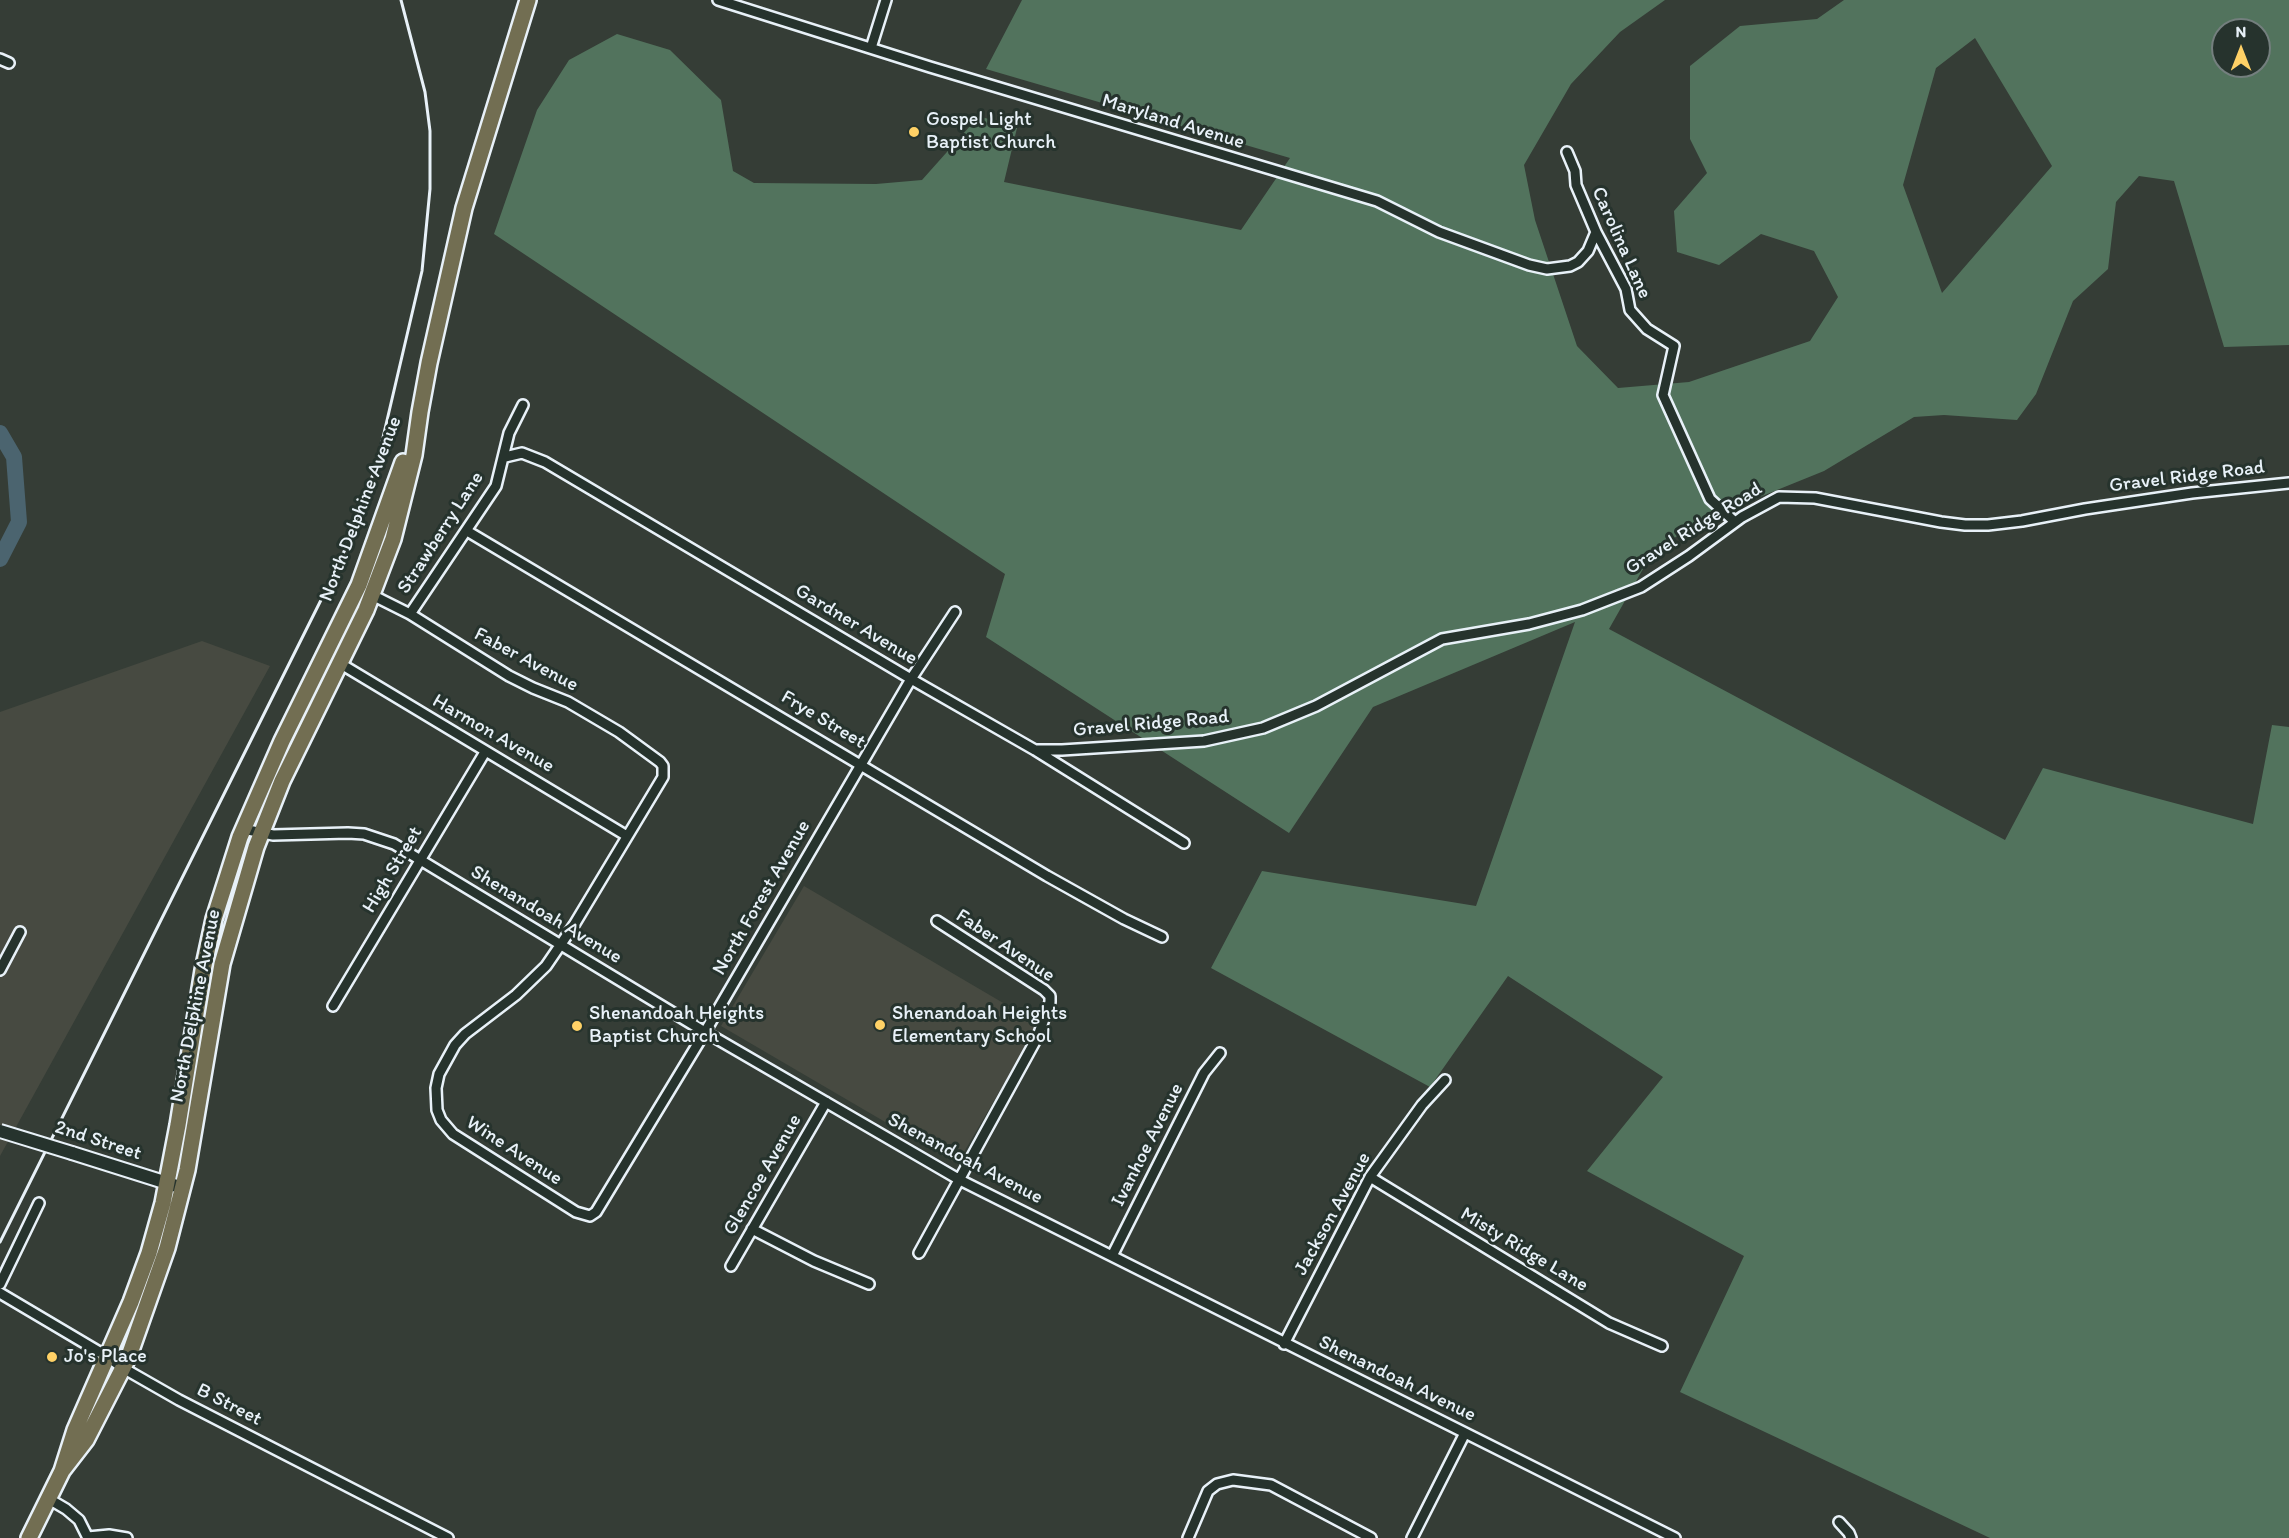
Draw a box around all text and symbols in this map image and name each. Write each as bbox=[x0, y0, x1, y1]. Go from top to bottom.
north arrow bbox=[2211, 18, 2271, 78]
text: N bbox=[2236, 22, 2246, 41]
street label: Maryland Avenue bbox=[1099, 89, 1247, 155]
place label: Gospel Light Baptist Church bbox=[926, 108, 1056, 155]
marker: Gospel Light Baptist Church bbox=[907, 125, 921, 139]
street label: Carolina Lane bbox=[1586, 183, 1656, 303]
street label: North Delphine Avenue bbox=[315, 413, 407, 605]
street label: Gravel Ridge Road bbox=[2108, 456, 2266, 498]
street label: Strawberry Lane bbox=[393, 467, 489, 599]
street label: Gravel Ridge Road bbox=[1621, 477, 1767, 581]
street label: Gardner Avenue bbox=[790, 579, 922, 671]
street label: Faber Avenue bbox=[470, 623, 582, 697]
street label: Frye Street bbox=[776, 685, 870, 755]
street label: Harmon Avenue bbox=[428, 689, 558, 779]
street label: Gravel Ridge Road bbox=[1072, 705, 1230, 743]
street label: North Forest Avenue bbox=[708, 816, 816, 980]
street label: High Street bbox=[358, 822, 428, 918]
street label: Shenandoah Avenue bbox=[466, 860, 626, 970]
street label: Faber Avenue bbox=[951, 904, 1059, 988]
street label: North Delphine Avenue bbox=[165, 907, 227, 1105]
place label: Shenandoah Heights Baptist Church bbox=[589, 1002, 764, 1049]
place label: Shenandoah Heights Elementary School bbox=[892, 1002, 1067, 1049]
marker: Shenandoah Heights Elementary School bbox=[873, 1018, 887, 1032]
marker: Shenandoah Heights Baptist Church bbox=[570, 1019, 584, 1033]
street label: Ivanhoe Avenue bbox=[1107, 1079, 1189, 1211]
street label: Shenandoah Avenue bbox=[883, 1108, 1047, 1210]
street label: Glencoe Avenue bbox=[719, 1110, 807, 1240]
street label: Wine Avenue bbox=[461, 1111, 567, 1191]
street label: 2nd Street bbox=[52, 1116, 144, 1166]
street label: Jackson Avenue bbox=[1289, 1148, 1377, 1280]
street label: Misty Ridge Lane bbox=[1456, 1202, 1592, 1298]
street label: Shenandoah Avenue bbox=[1314, 1330, 1480, 1428]
place label: Jo's Place bbox=[64, 1345, 147, 1369]
marker: Jo's Place bbox=[45, 1350, 59, 1364]
street label: B Street bbox=[192, 1378, 266, 1432]

